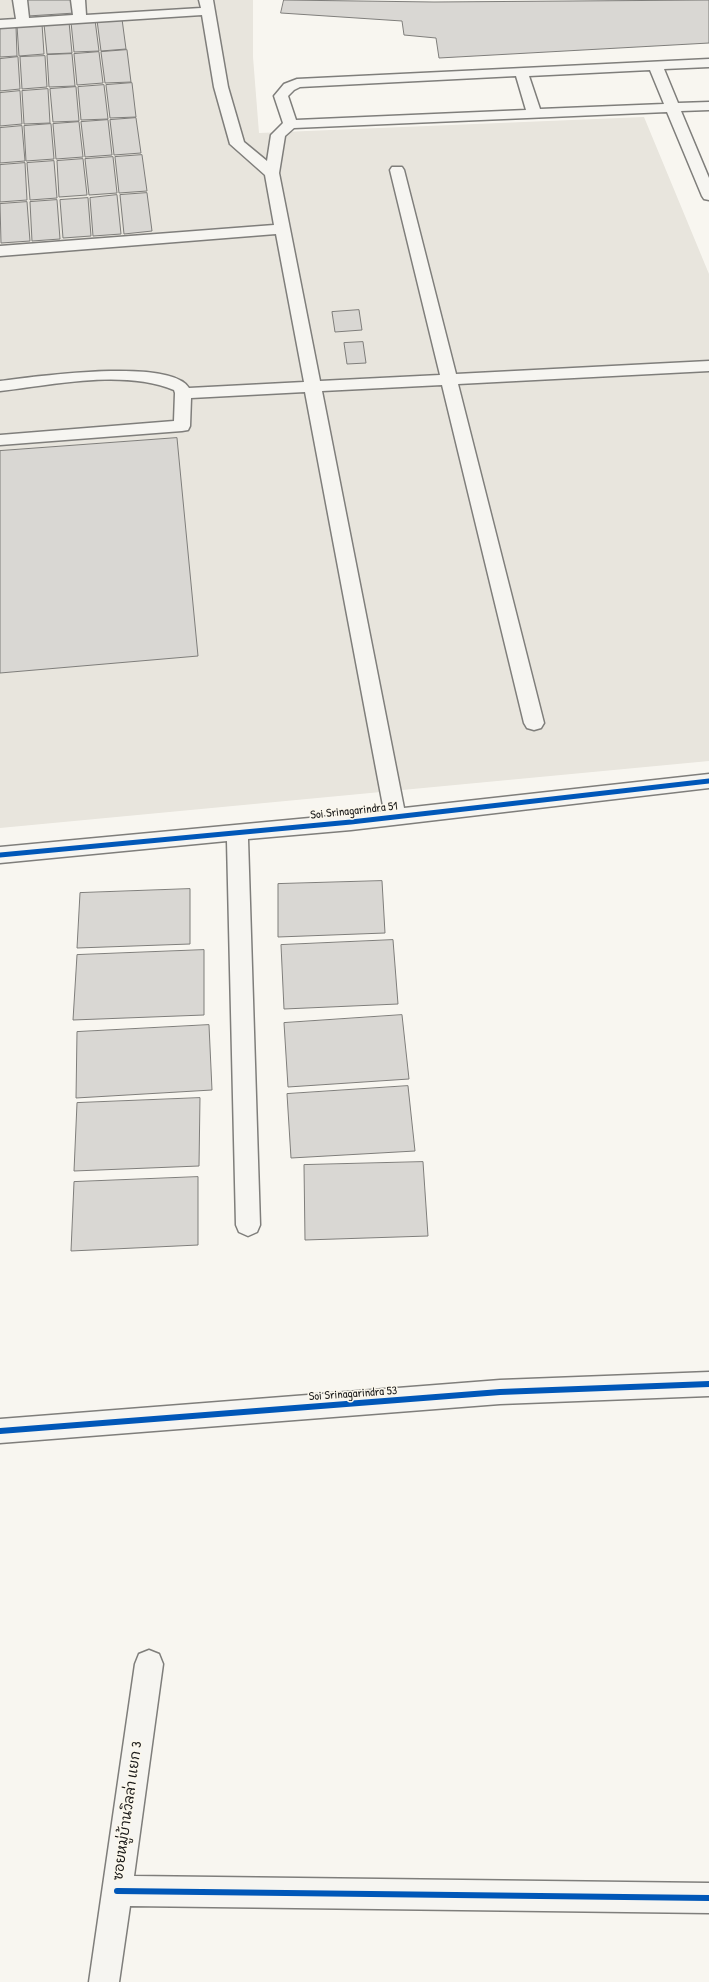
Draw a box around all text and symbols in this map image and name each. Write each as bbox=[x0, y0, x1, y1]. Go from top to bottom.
street label: Soi Srinagarindra 51 bbox=[310, 799, 398, 823]
street label: Soi Srinagarindra 53 bbox=[308, 1384, 398, 1404]
street label: ซอยหมู่บ้านวิลล่า แยก 3 bbox=[110, 1740, 146, 1882]

